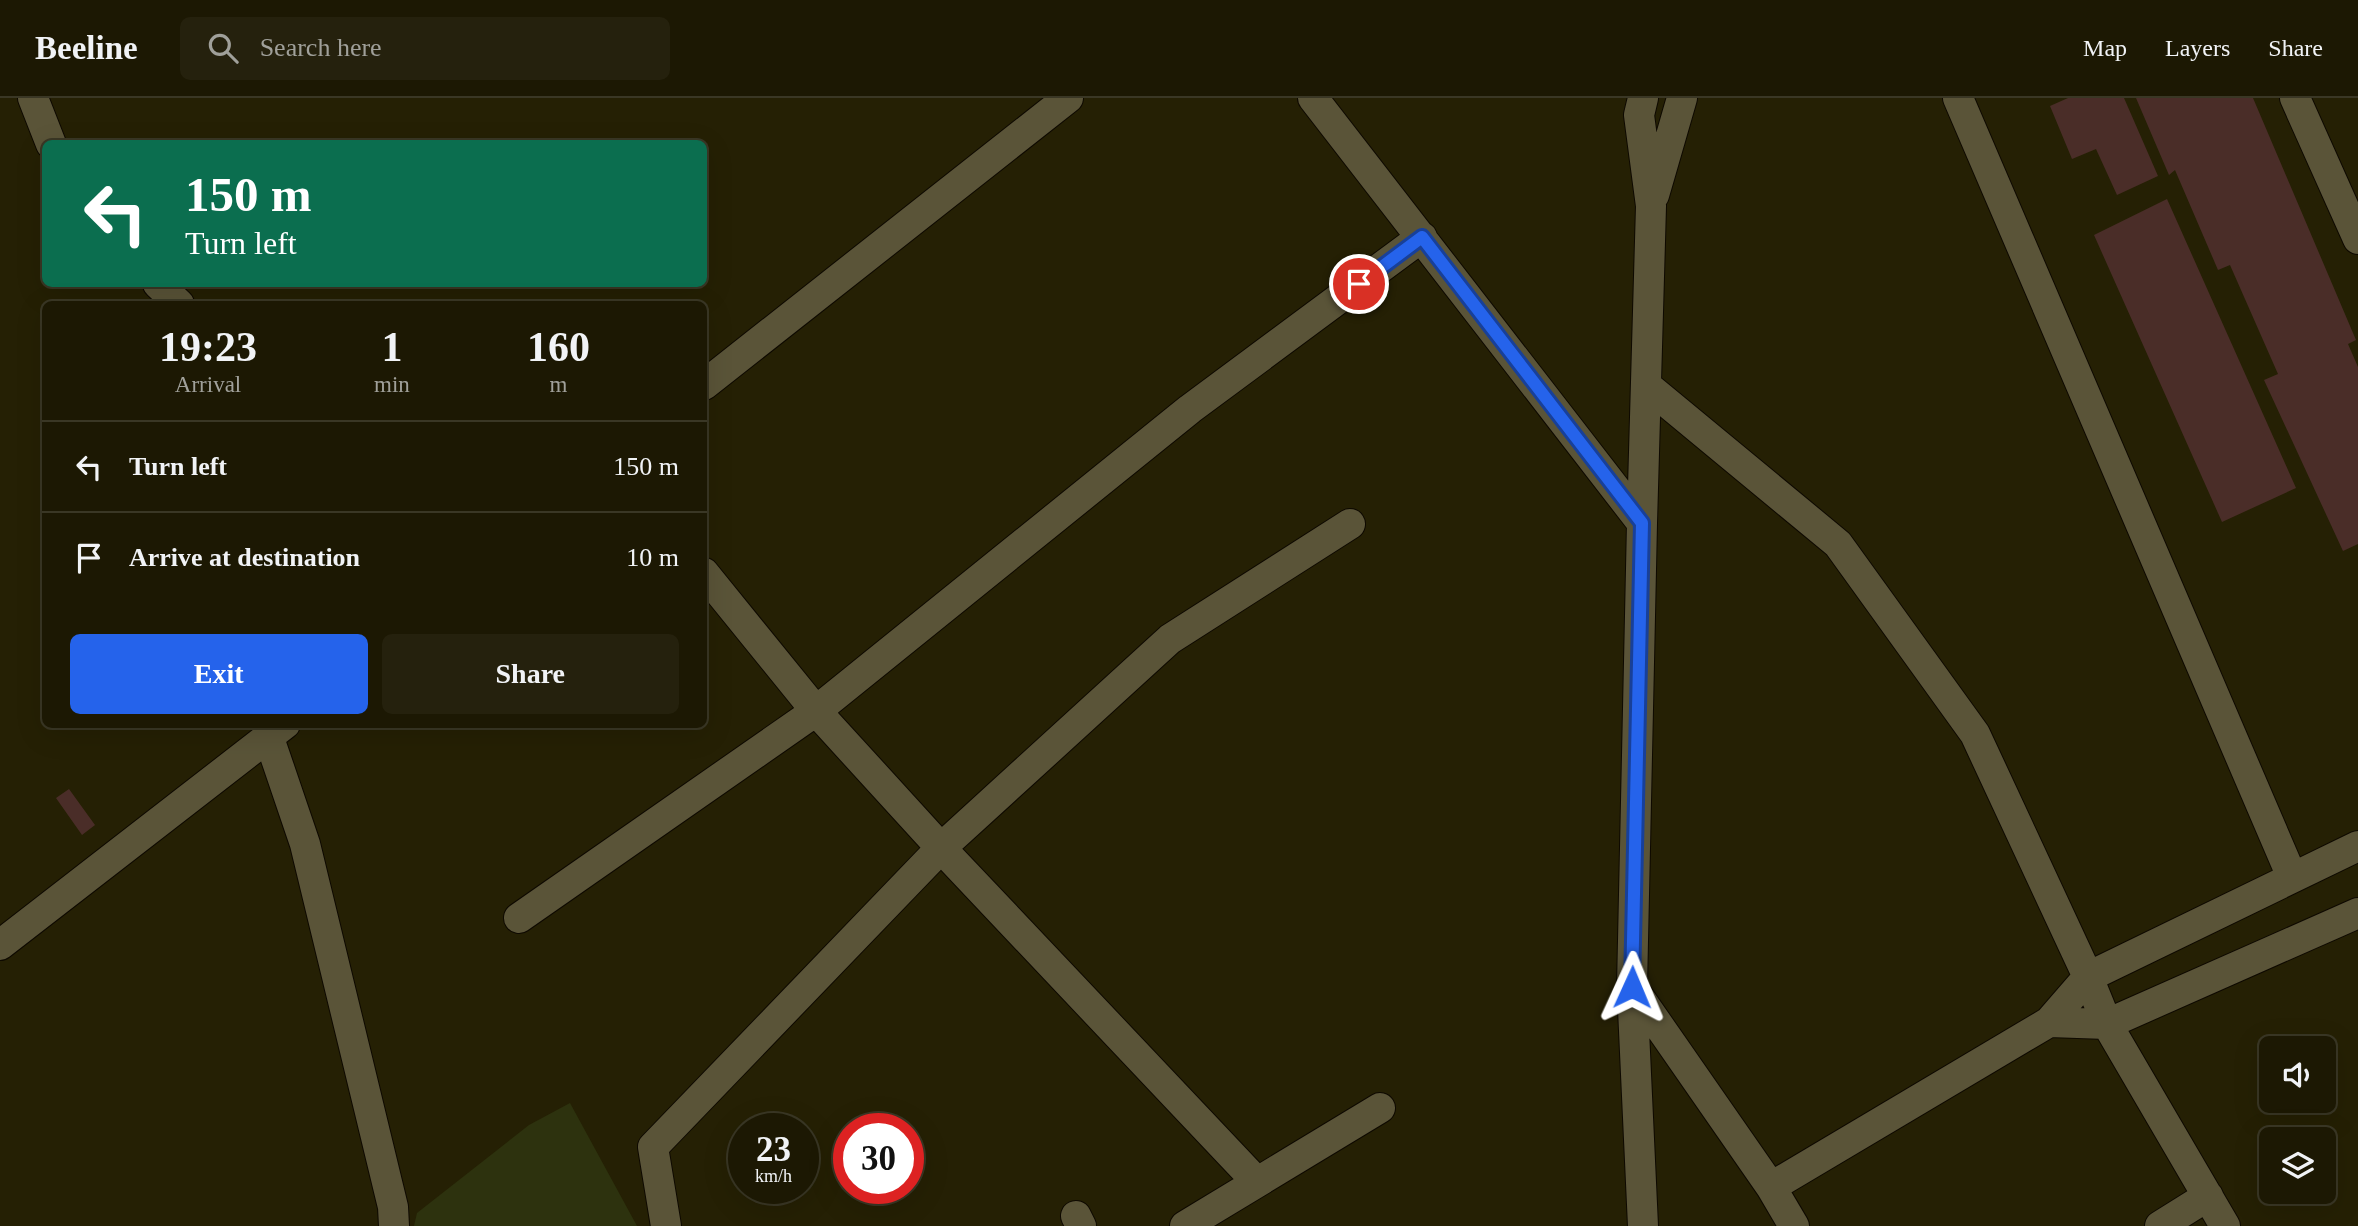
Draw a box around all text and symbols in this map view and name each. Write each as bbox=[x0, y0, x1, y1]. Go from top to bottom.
search box bbox=[180, 17, 670, 80]
icon: search bbox=[204, 29, 242, 67]
text: Beeline bbox=[35, 30, 138, 66]
text: Search here bbox=[260, 33, 382, 62]
text: Map bbox=[2083, 35, 2127, 61]
text: Layers bbox=[2165, 35, 2230, 61]
text: Share bbox=[2268, 35, 2323, 61]
text: 150 m bbox=[185, 167, 312, 222]
icon: left bbox=[70, 168, 161, 259]
text: Turn left bbox=[185, 225, 297, 261]
pin bbox=[1329, 254, 1389, 314]
icon: arrive bbox=[1340, 265, 1378, 303]
text: 19:23 bbox=[159, 324, 257, 370]
text: 1 bbox=[381, 324, 402, 370]
text: 160 bbox=[527, 324, 590, 370]
text: Arrival bbox=[175, 372, 241, 397]
text: min bbox=[374, 372, 410, 397]
text: m bbox=[549, 372, 567, 397]
icon: left bbox=[70, 448, 108, 486]
text: Turn left bbox=[129, 452, 227, 481]
text: 150 m bbox=[613, 452, 679, 481]
icon: arrive bbox=[70, 539, 108, 577]
text: Arrive at destination bbox=[129, 543, 360, 572]
text: 10 m bbox=[626, 543, 679, 572]
button: Exit bbox=[70, 634, 368, 714]
button: Share bbox=[382, 634, 679, 714]
position arrow bbox=[1595, 950, 1669, 1024]
map controls bbox=[2259, 1036, 2336, 1204]
button: sound bbox=[2259, 1036, 2336, 1113]
speed limit sign: 30 bbox=[833, 1113, 924, 1204]
button: layers bbox=[2259, 1127, 2336, 1204]
text: 23 bbox=[756, 1130, 791, 1169]
text: km/h bbox=[755, 1166, 792, 1186]

